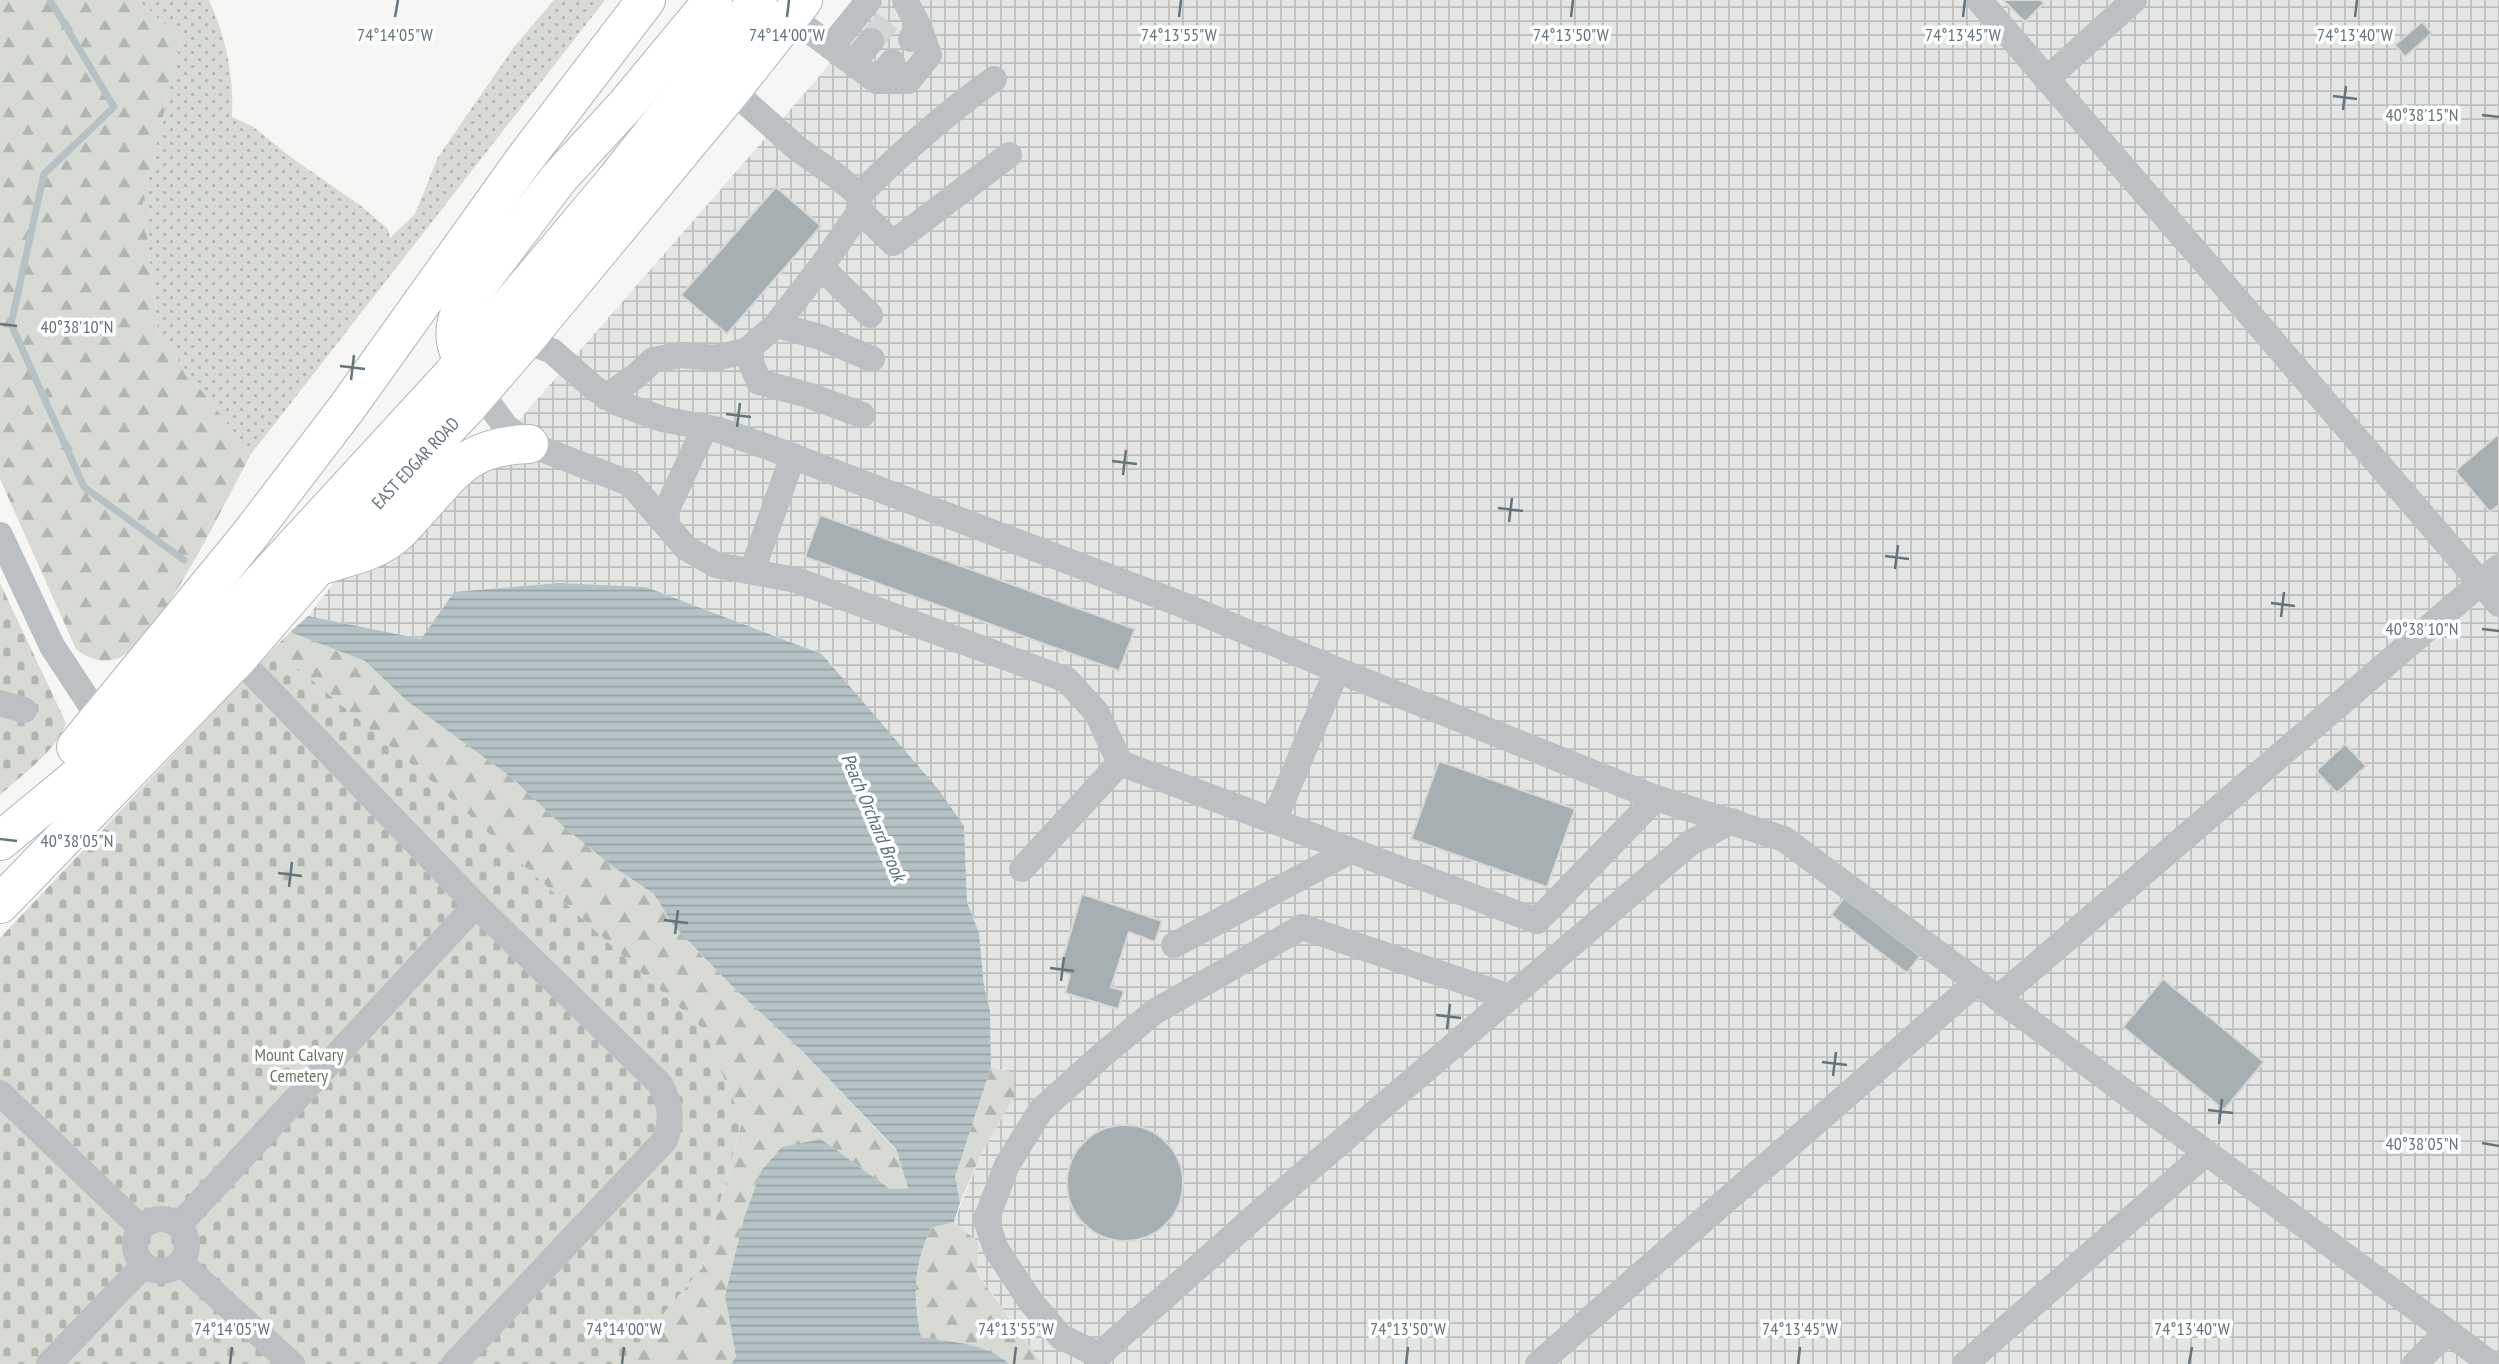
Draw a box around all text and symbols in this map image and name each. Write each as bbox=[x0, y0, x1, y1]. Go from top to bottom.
text: 74°14'05"W bbox=[357, 23, 433, 46]
text: 74°14'00"W bbox=[749, 23, 825, 46]
text: 74°13'55"W bbox=[1141, 23, 1217, 46]
text: 74°13'50"W bbox=[1533, 23, 1609, 46]
text: 74°13'45"W bbox=[1925, 23, 2001, 46]
text: 74°13'40"W bbox=[2317, 23, 2393, 46]
text: 40°38'15"N bbox=[2386, 103, 2458, 126]
text: 40°38'10"N bbox=[41, 315, 113, 338]
street label: EAST EDGAR ROAD bbox=[366, 412, 464, 513]
text: 40°38'10"N bbox=[2386, 617, 2458, 640]
water label: Peach Orchard Brook bbox=[836, 750, 913, 887]
text: 40°38'05"N bbox=[41, 829, 113, 852]
park label: Mount Calvary Cemetery bbox=[254, 1043, 344, 1087]
text: 40°38'05"N bbox=[2386, 1132, 2458, 1155]
text: 74°14'05"W bbox=[194, 1317, 270, 1340]
text: 74°14'00"W bbox=[586, 1317, 662, 1340]
text: 74°13'55"W bbox=[978, 1317, 1054, 1340]
text: 74°13'50"W bbox=[1370, 1317, 1446, 1340]
text: 74°13'45"W bbox=[1762, 1317, 1838, 1340]
text: 74°13'40"W bbox=[2154, 1317, 2230, 1340]

